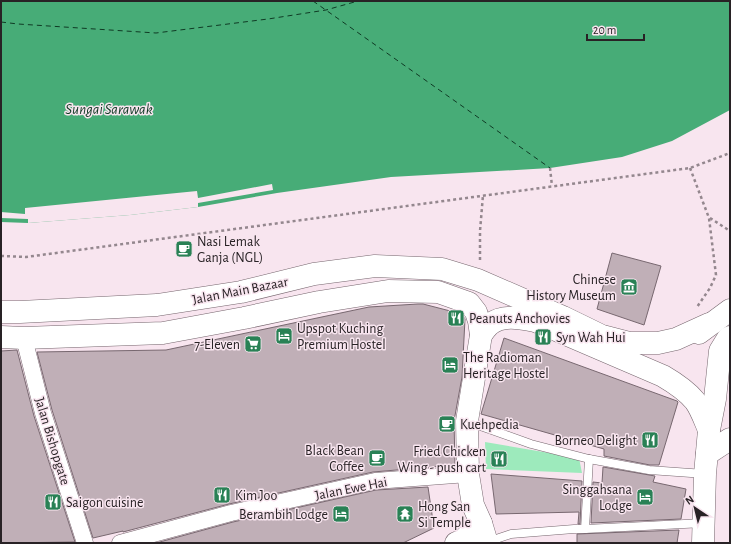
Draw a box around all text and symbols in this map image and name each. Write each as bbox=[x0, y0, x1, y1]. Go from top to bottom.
scale bar bbox=[587, 16, 644, 42]
text: 20 m bbox=[593, 24, 616, 36]
water label: Sungai Sarawak bbox=[65, 102, 153, 117]
place label: Nasi Lemak Ganja (NGL) bbox=[197, 235, 263, 265]
cafe icon: Nasi Lemak Ganja (NGL) bbox=[174, 239, 194, 259]
place label: Chinese History Museum bbox=[526, 273, 616, 303]
street label: Jalan Main Bazaar bbox=[191, 275, 290, 307]
museum icon: Chinese History Museum bbox=[619, 277, 639, 297]
restaurant icon: Peanuts Anchovies bbox=[446, 308, 466, 328]
place label: Peanuts Anchovies bbox=[469, 312, 570, 326]
place label: Upspot Kuching Premium Hostel bbox=[297, 322, 386, 352]
hotel icon: Upspot Kuching Premium Hostel bbox=[274, 326, 294, 346]
restaurant icon: Syn Wah Hui bbox=[533, 327, 553, 347]
place label: Syn Wah Hui bbox=[556, 331, 626, 345]
supermarket icon: 7-Eleven bbox=[243, 334, 263, 354]
place label: 7-Eleven bbox=[194, 338, 240, 352]
place label: The Radioman Heritage Hostel bbox=[463, 351, 549, 381]
hotel icon: The Radioman Heritage Hostel bbox=[440, 355, 460, 375]
street label: Jalan Bishopgate bbox=[32, 396, 72, 487]
cafe icon: Kuehpedia bbox=[437, 414, 457, 434]
place label: Kuehpedia bbox=[460, 418, 520, 432]
restaurant icon: Borneo Delight bbox=[640, 430, 660, 450]
place label: Borneo Delight bbox=[555, 434, 638, 448]
place label: Black Bean Coffee bbox=[305, 444, 364, 474]
place label: Fried Chicken Wing - push cart bbox=[398, 445, 487, 475]
cafe icon: Black Bean Coffee bbox=[367, 448, 387, 468]
restaurant icon: Fried Chicken Wing - push cart bbox=[489, 449, 509, 469]
street label: Jalan Ewe Hai bbox=[314, 475, 389, 503]
place label: Singgahsana Lodge bbox=[562, 483, 633, 513]
restaurant icon: Kim Joo bbox=[212, 485, 232, 505]
hotel icon: Singgahsana Lodge bbox=[635, 487, 655, 507]
north arrow bbox=[675, 488, 715, 528]
place label: Kim Joo bbox=[235, 489, 277, 503]
restaurant icon: Saigon cuisine bbox=[43, 492, 63, 512]
text: N bbox=[683, 494, 696, 507]
place label: Saigon cuisine bbox=[66, 496, 143, 510]
place label: Hong San Si Temple bbox=[418, 500, 471, 530]
hotel icon: Berambih Lodge bbox=[331, 504, 351, 524]
temple icon: Hong San Si Temple bbox=[395, 504, 415, 524]
place label: Berambih Lodge bbox=[239, 508, 328, 522]

